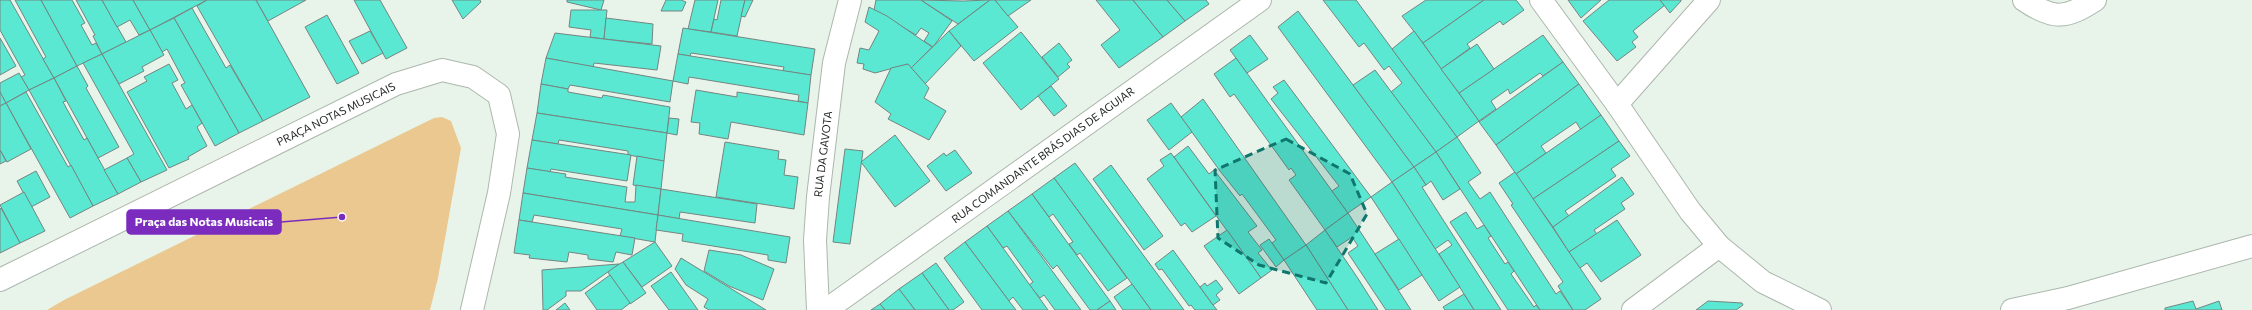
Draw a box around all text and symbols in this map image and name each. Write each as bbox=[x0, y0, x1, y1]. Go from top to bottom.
street label: PRAÇA NOTAS MUSICAIS bbox=[274, 79, 397, 148]
street label: RUA COMANDANTE BRÁS DIAS DE AGUIAR bbox=[948, 83, 1137, 225]
street label: RUA DA GAVOTA bbox=[811, 110, 834, 198]
callout: Praça das Notas Musicais bbox=[127, 210, 281, 234]
text: Praça das Notas Musicais bbox=[135, 214, 274, 228]

